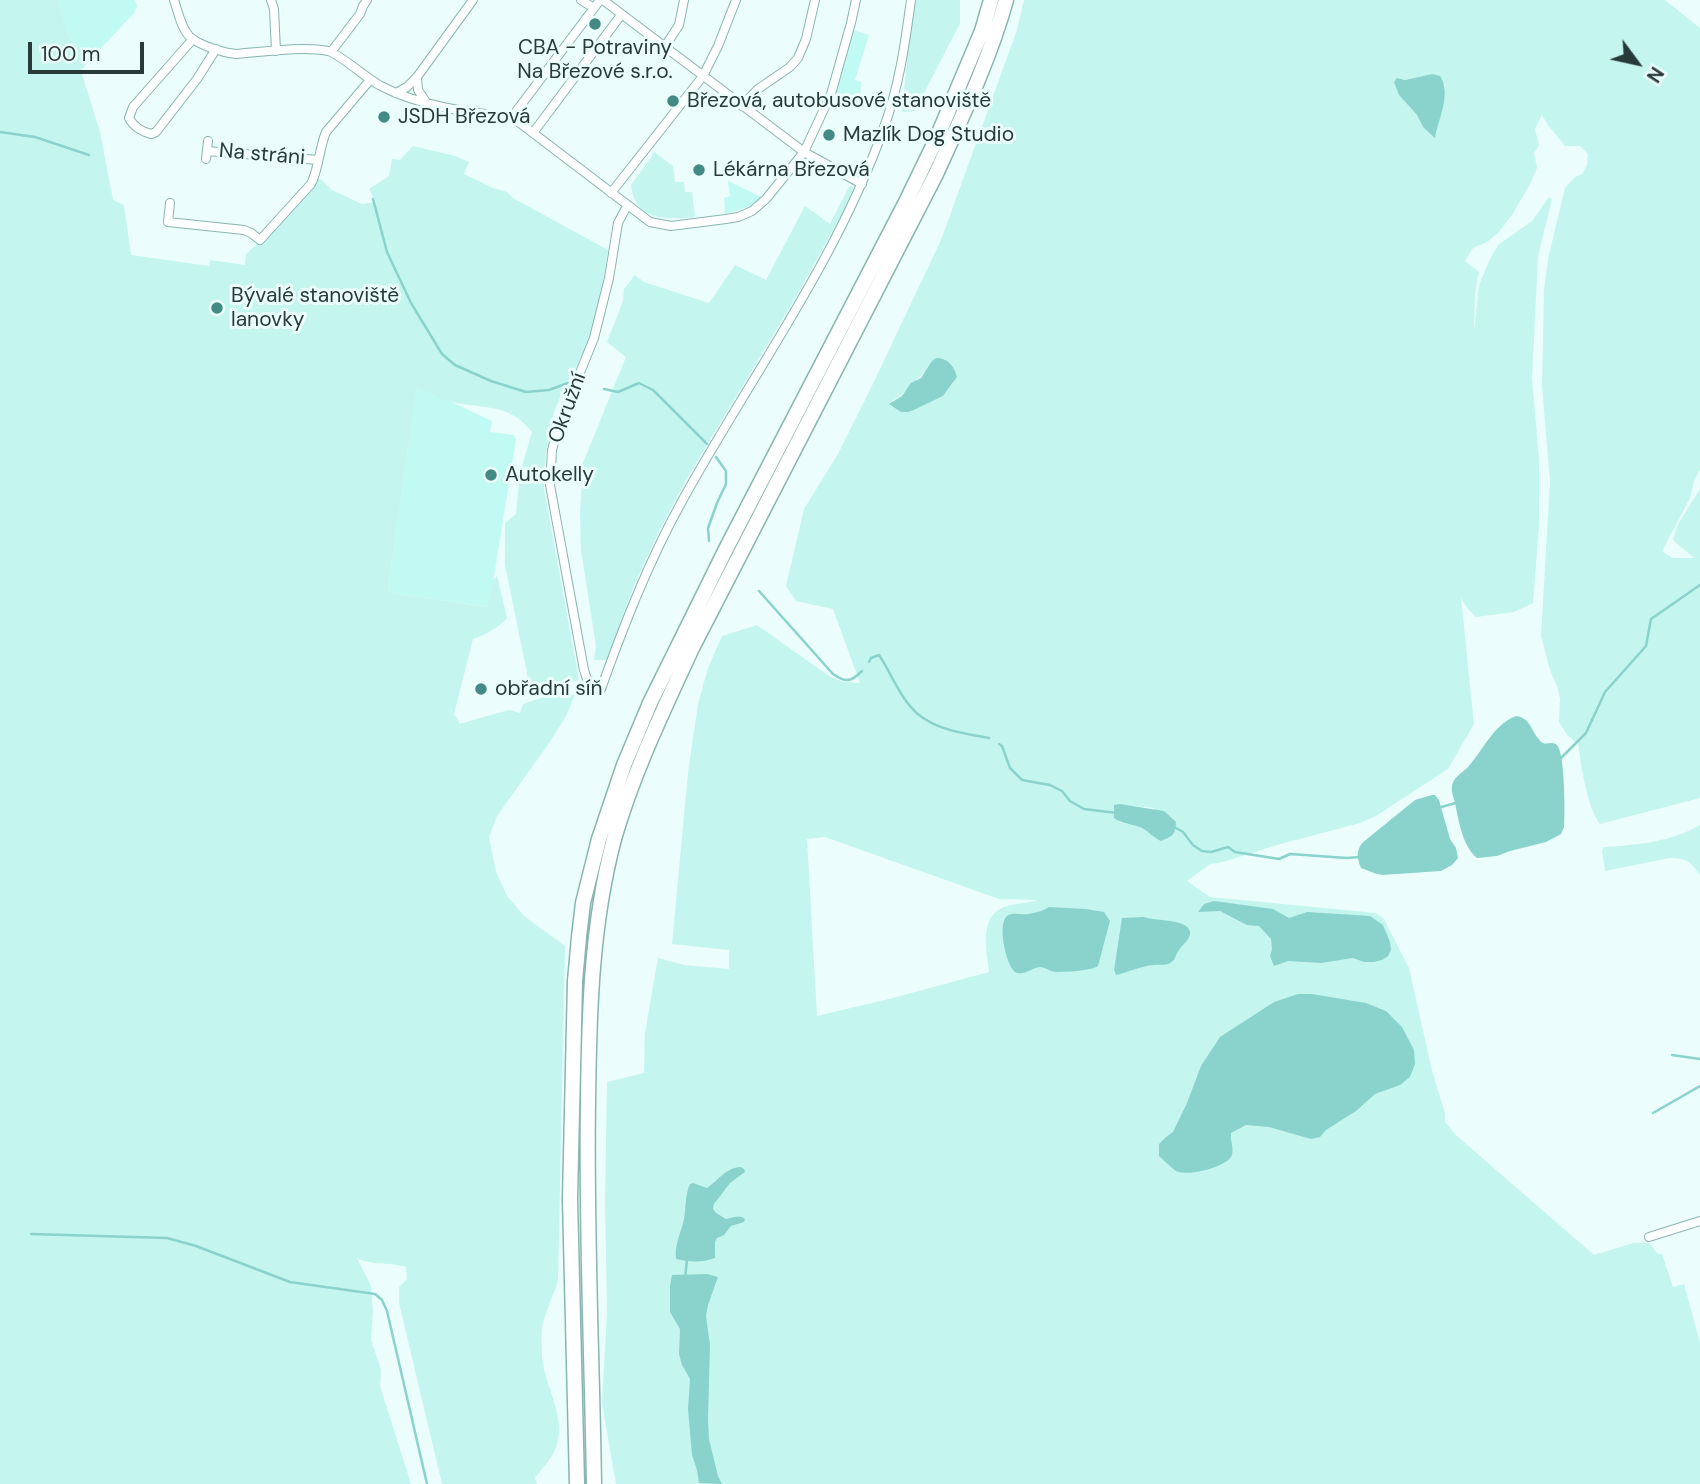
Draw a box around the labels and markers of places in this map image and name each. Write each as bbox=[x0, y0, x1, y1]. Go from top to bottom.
marker: CBA - Potraviny Na Březové s.r.o. bbox=[587, 16, 603, 32]
place label: CBA - Potraviny Na Březové s.r.o. bbox=[517, 35, 673, 85]
place label: Březová, autobusové stanoviště bbox=[687, 88, 991, 114]
marker: Březová, autobusové stanoviště bbox=[665, 93, 681, 109]
place label: JSDH Březová bbox=[398, 104, 531, 130]
marker: JSDH Březová bbox=[376, 109, 392, 125]
place label: Mazlík Dog Studio bbox=[843, 122, 1014, 148]
marker: Mazlík Dog Studio bbox=[821, 127, 837, 143]
place label: Lékárna Březová bbox=[713, 157, 870, 183]
marker: Lékárna Březová bbox=[691, 162, 707, 178]
place label: Bývalé stanoviště lanovky bbox=[231, 283, 399, 333]
marker: Bývalé stanoviště lanovky bbox=[209, 300, 225, 316]
place label: Autokelly bbox=[505, 462, 594, 488]
marker: Autokelly bbox=[483, 467, 499, 483]
place label: obřadní síň bbox=[495, 676, 603, 702]
marker: obřadní síň bbox=[473, 681, 489, 697]

